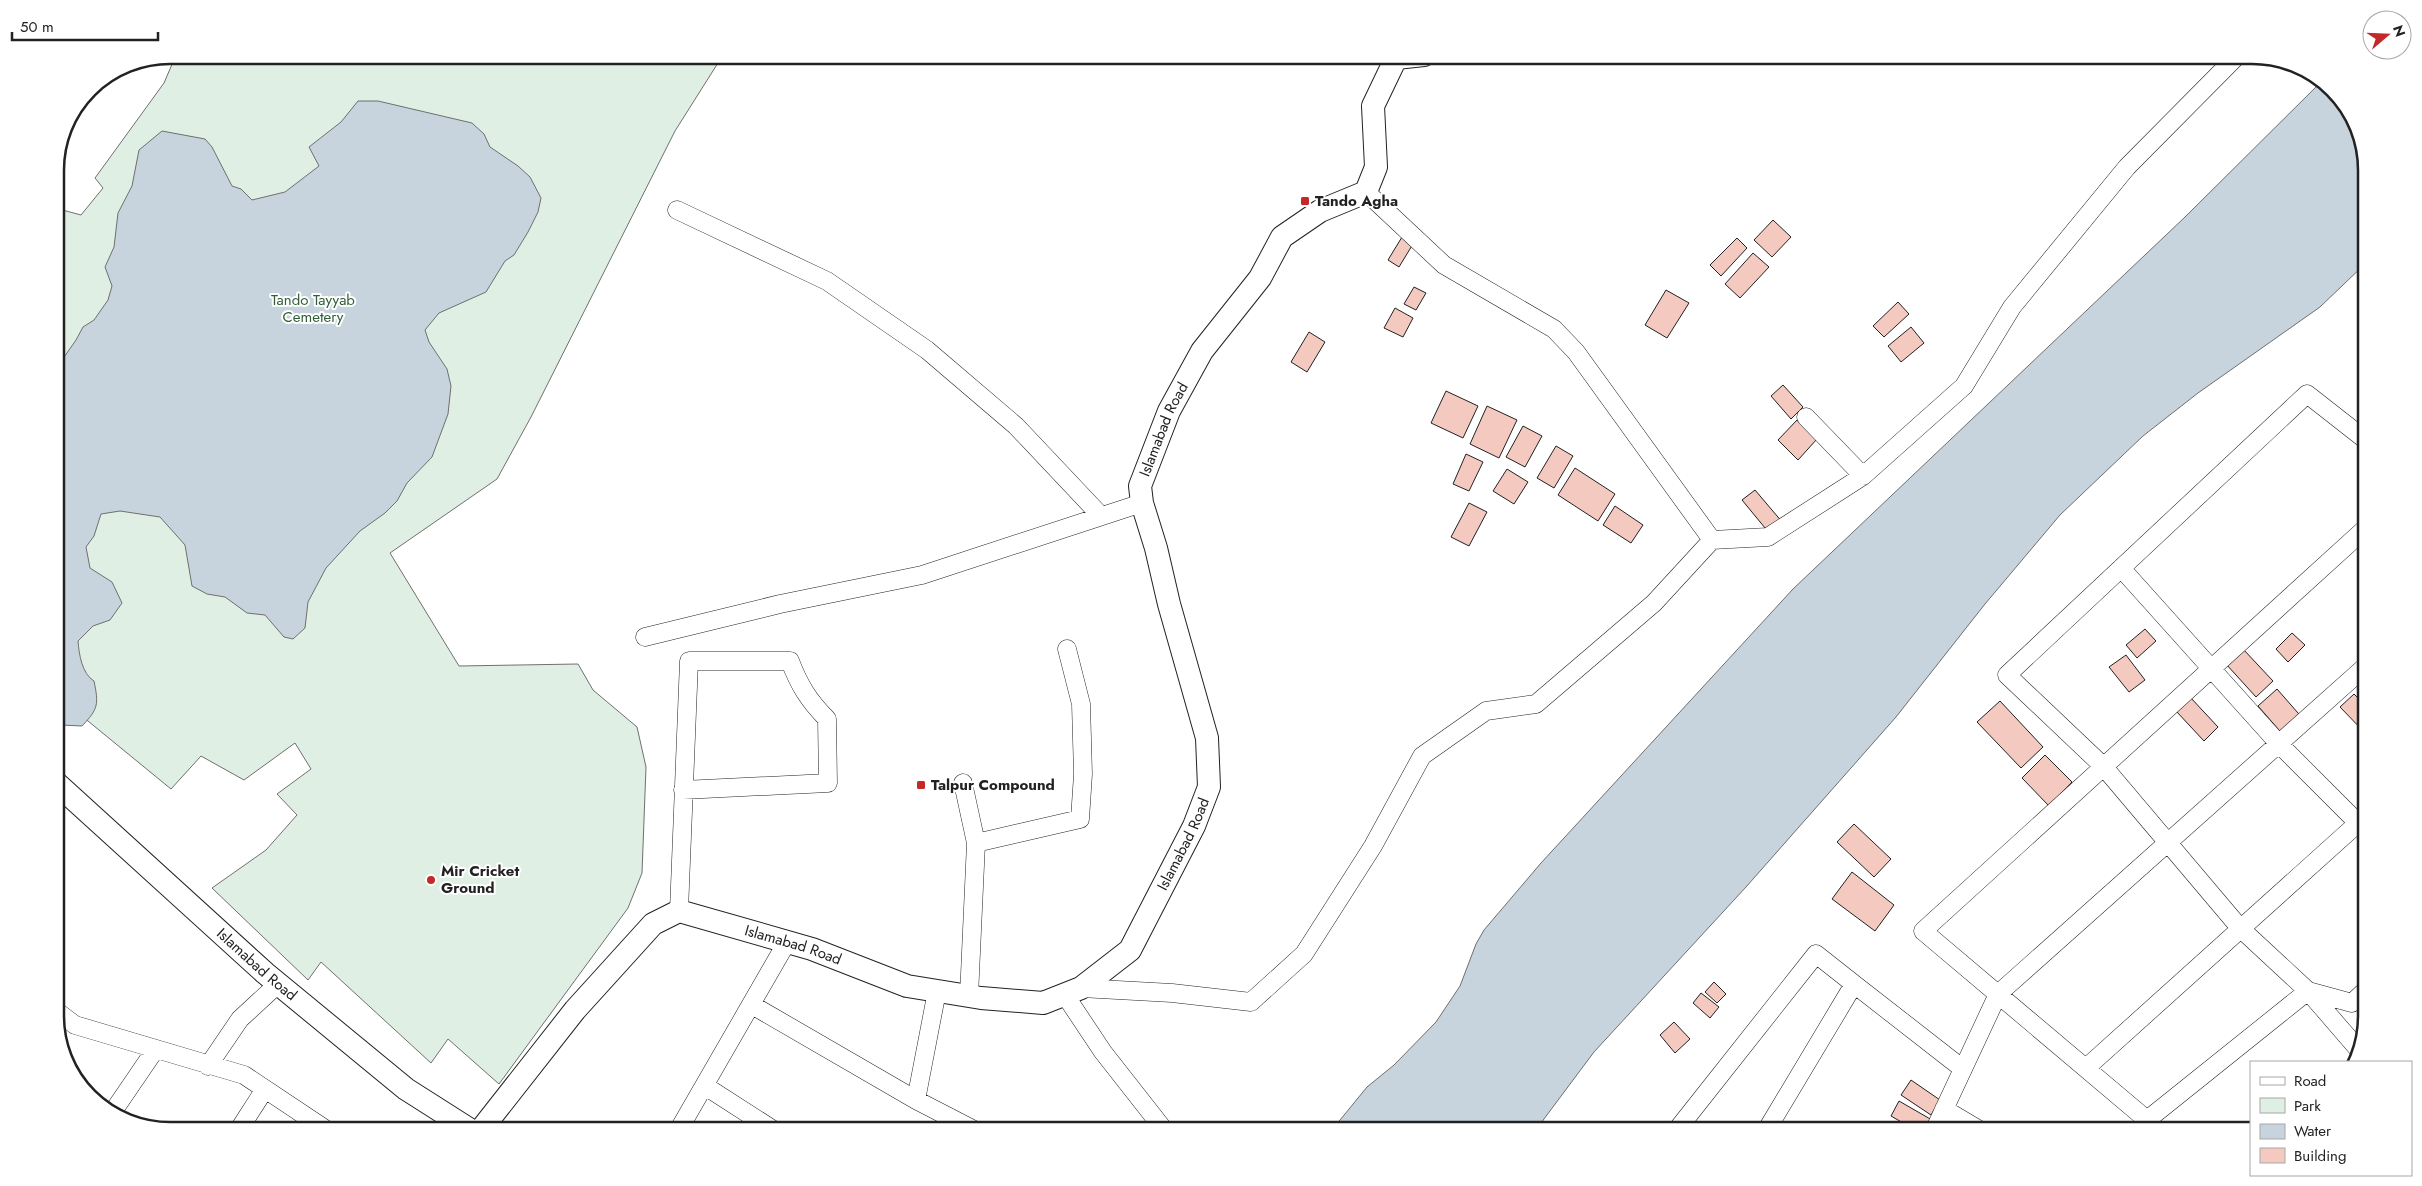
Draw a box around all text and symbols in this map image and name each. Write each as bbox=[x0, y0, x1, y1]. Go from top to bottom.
scale bar bbox=[12, 10, 159, 42]
north arrow bbox=[2362, 10, 2412, 60]
text: 50 m bbox=[20, 16, 54, 38]
text: N bbox=[2388, 22, 2411, 39]
place label: Tando Agha bbox=[1315, 190, 1398, 212]
marker: Tando Agha bbox=[1299, 195, 1311, 207]
park label: Tando Tayyab Cemetery bbox=[271, 289, 355, 328]
street label: Islamabad Road bbox=[1134, 378, 1194, 480]
place label: Talpur Compound bbox=[931, 774, 1055, 796]
marker: Talpur Compound bbox=[915, 779, 927, 791]
street label: Islamabad Road bbox=[1152, 795, 1215, 894]
place label: Mir Cricket Ground bbox=[441, 860, 519, 899]
marker: Mir Cricket Ground bbox=[425, 874, 437, 886]
street label: Islamabad Road bbox=[742, 919, 845, 970]
street label: Islamabad Road bbox=[212, 923, 302, 1006]
legend bbox=[2250, 1061, 2412, 1176]
text: Road bbox=[2294, 1070, 2326, 1092]
text: Park bbox=[2294, 1095, 2321, 1117]
text: Water bbox=[2294, 1120, 2332, 1142]
text: Building bbox=[2294, 1145, 2346, 1167]

